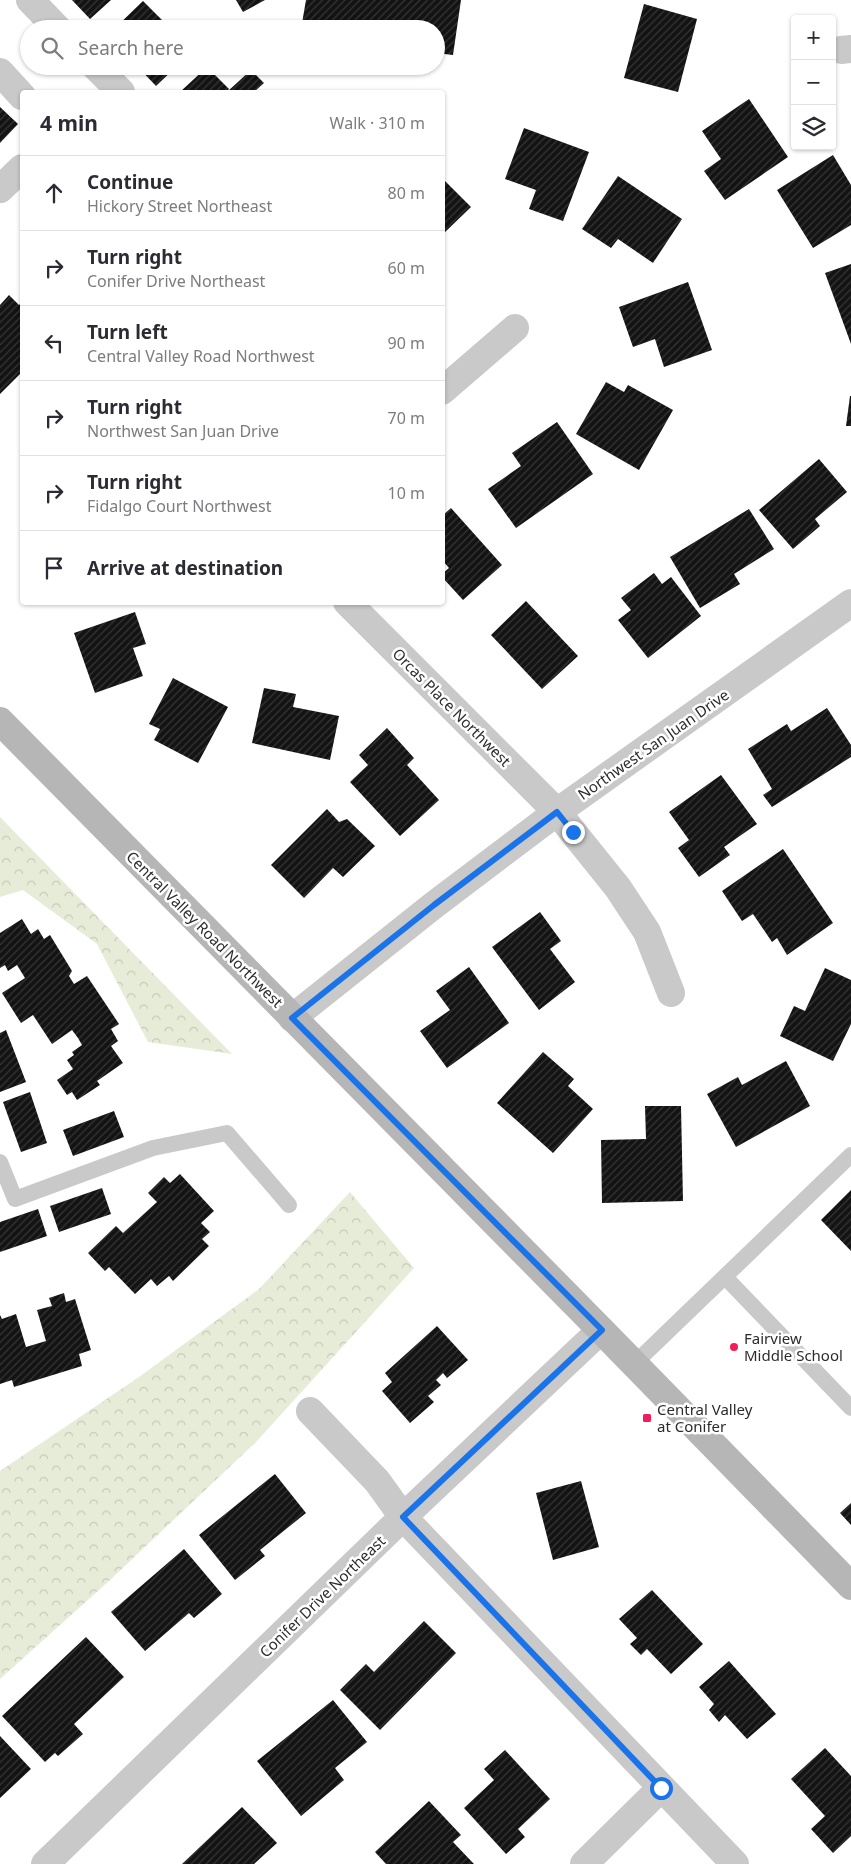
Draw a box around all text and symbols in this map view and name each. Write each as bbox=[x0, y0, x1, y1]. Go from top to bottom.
map controls bbox=[791, 15, 836, 150]
button: + bbox=[791, 15, 836, 60]
search box bbox=[20, 20, 445, 75]
icon: search bbox=[38, 34, 66, 62]
text: Search here bbox=[78, 35, 184, 61]
button: − bbox=[791, 60, 836, 105]
button: layers bbox=[791, 105, 836, 150]
text: 4 min bbox=[40, 109, 98, 137]
text: Walk · 310 m bbox=[330, 112, 425, 134]
text: Continue bbox=[87, 169, 173, 195]
icon: ahead bbox=[40, 179, 68, 207]
text: 80 m bbox=[388, 182, 425, 204]
text: Hickory Street Northeast bbox=[87, 195, 272, 217]
text: Turn right bbox=[87, 244, 182, 270]
icon: right bbox=[40, 254, 68, 282]
text: 60 m bbox=[388, 257, 425, 279]
text: Conifer Drive Northeast bbox=[87, 270, 265, 292]
text: Turn left bbox=[87, 319, 168, 345]
icon: left bbox=[40, 329, 68, 357]
text: 90 m bbox=[388, 332, 425, 354]
text: Central Valley Road Northwest bbox=[87, 345, 315, 367]
text: Turn right bbox=[87, 394, 182, 420]
icon: right bbox=[40, 404, 68, 432]
text: 70 m bbox=[388, 407, 425, 429]
text: Northwest San Juan Drive bbox=[87, 420, 279, 442]
text: Turn right bbox=[87, 469, 182, 495]
icon: right bbox=[40, 479, 68, 507]
text: 10 m bbox=[388, 482, 425, 504]
text: Fidalgo Court Northwest bbox=[87, 495, 271, 517]
icon: arrive bbox=[40, 554, 68, 582]
text: Arrive at destination bbox=[87, 555, 283, 581]
street label: Orcas Place Northwest bbox=[389, 644, 516, 771]
street label: Northwest San Juan Drive bbox=[574, 684, 732, 804]
route end bbox=[562, 821, 585, 844]
street label: Central Valley Road Northwest bbox=[122, 846, 288, 1012]
place label: Fairview Middle School bbox=[744, 1328, 843, 1365]
marker: Fairview Middle School bbox=[728, 1341, 740, 1353]
place label: Central Valley at Conifer bbox=[657, 1399, 753, 1436]
marker: Central Valley at Conifer bbox=[641, 1412, 653, 1424]
street label: Conifer Drive Northeast bbox=[255, 1530, 390, 1661]
route start bbox=[650, 1777, 673, 1800]

